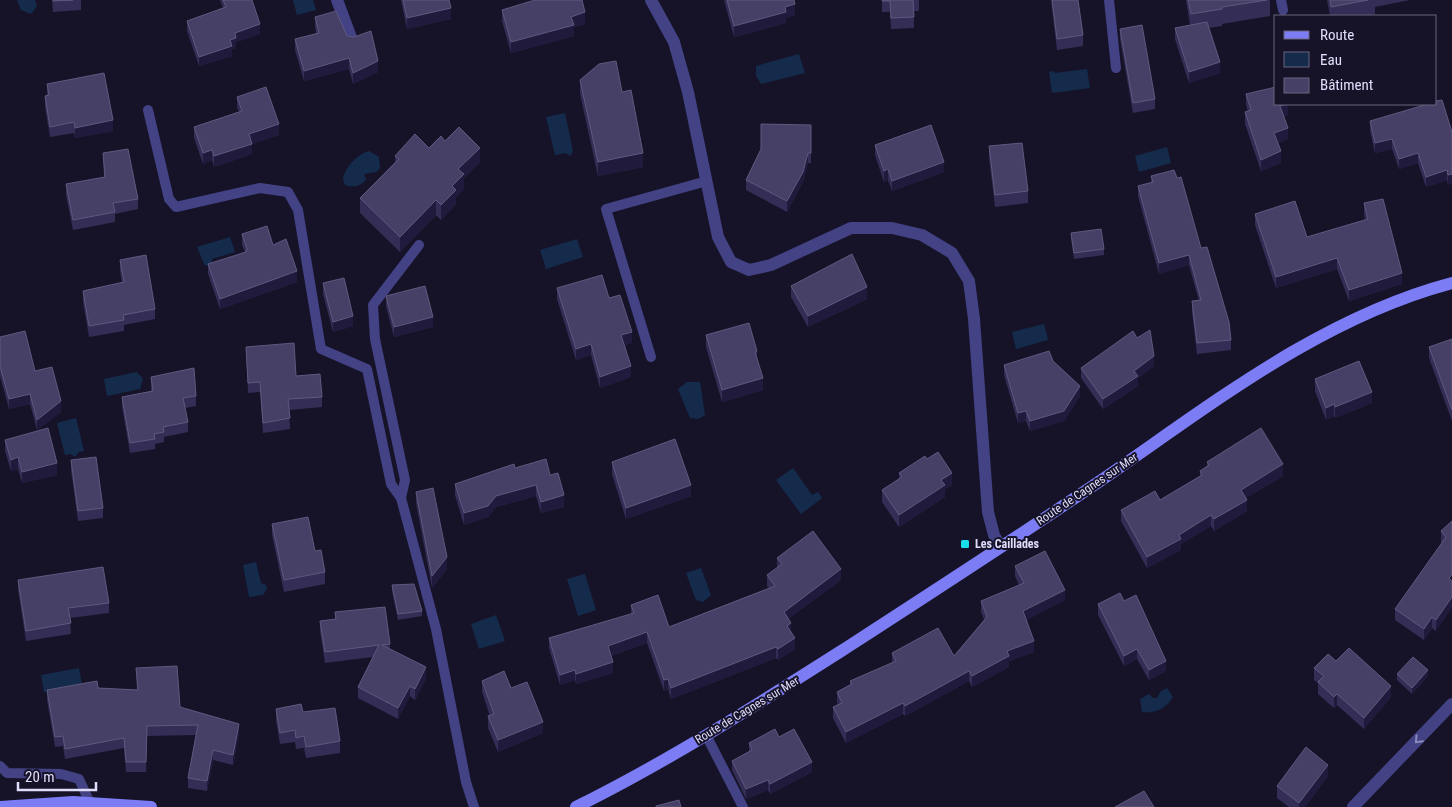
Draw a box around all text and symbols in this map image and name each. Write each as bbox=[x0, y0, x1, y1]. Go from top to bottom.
legend bbox=[1274, 15, 1437, 105]
text: Route bbox=[1320, 26, 1354, 44]
text: Eau bbox=[1320, 51, 1342, 69]
text: Bâtiment bbox=[1320, 76, 1373, 94]
street label: Route de Cagnes sur Mer bbox=[1034, 450, 1140, 528]
place label: Les Caillades bbox=[975, 537, 1040, 551]
marker: Les Caillades bbox=[959, 538, 971, 550]
street label: Route de Cagnes sur Mer bbox=[693, 673, 802, 747]
one-way arrow bbox=[1415, 734, 1424, 743]
scale bar bbox=[18, 760, 95, 792]
text: 20 m bbox=[25, 768, 55, 786]

